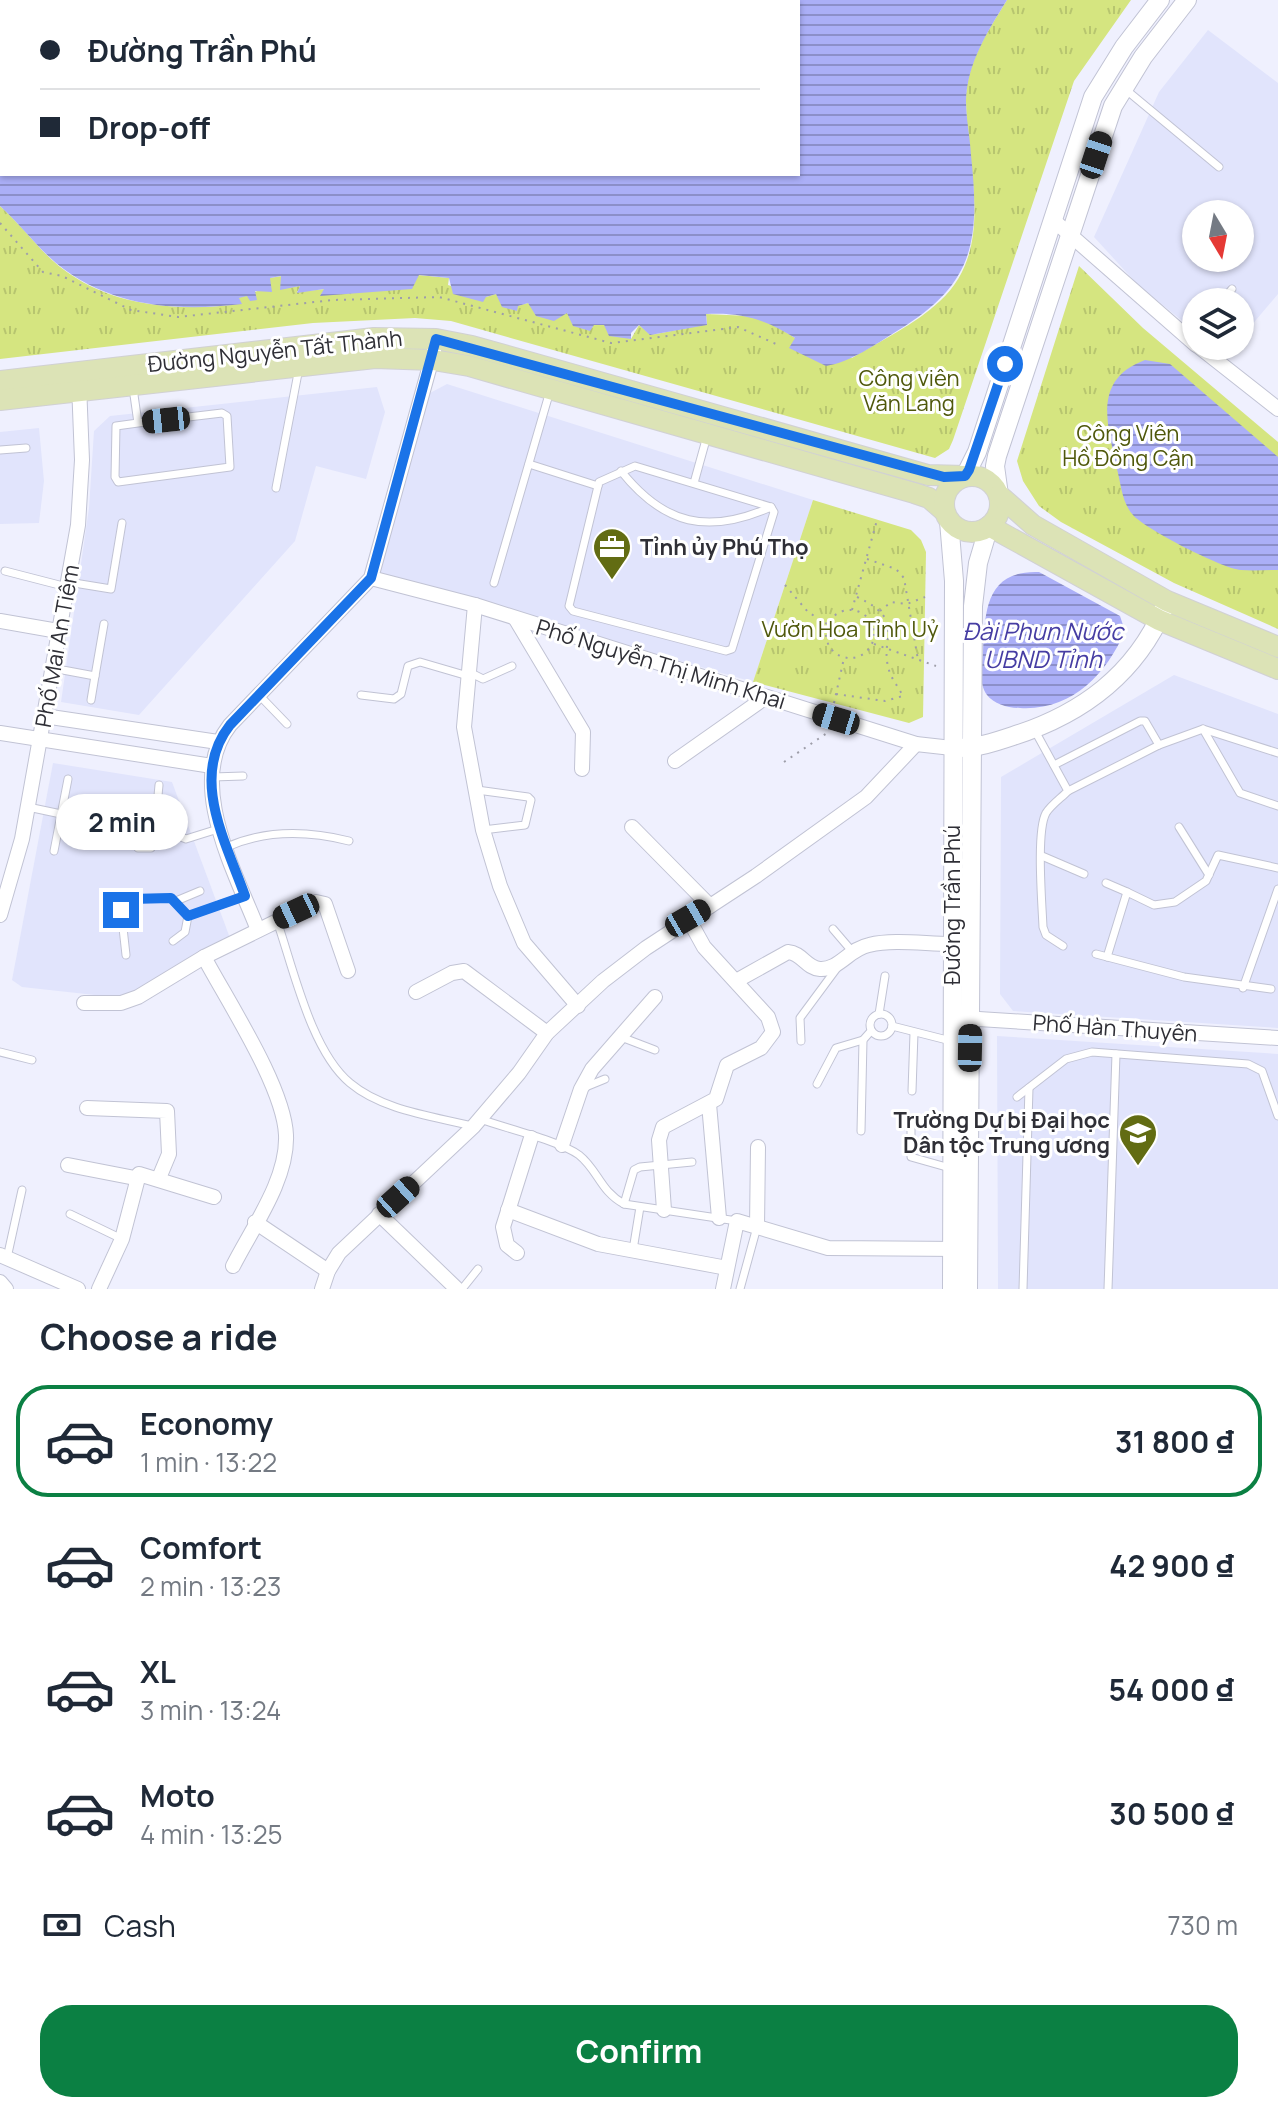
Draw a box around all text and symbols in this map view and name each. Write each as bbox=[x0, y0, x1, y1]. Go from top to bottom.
text: Đường Trần Phú bbox=[88, 30, 317, 71]
text: Drop-off bbox=[88, 107, 210, 148]
car bbox=[1077, 128, 1115, 182]
north arrow bbox=[1182, 200, 1254, 272]
map controls bbox=[1182, 200, 1254, 360]
button: layers bbox=[1182, 288, 1254, 360]
street label: Đường Nguyễn Tất Thành bbox=[146, 323, 404, 379]
route start bbox=[987, 346, 1023, 382]
park label: Công viên Văn Lang bbox=[858, 363, 960, 418]
car bbox=[141, 406, 191, 434]
park label: Công Viên Hồ Đồng Cận bbox=[1062, 418, 1194, 473]
office icon: Tỉnh ủy Phú Thọ bbox=[591, 526, 633, 581]
place label: Tỉnh ủy Phú Thọ bbox=[640, 532, 809, 562]
street label: Phố Mai An Tiêm bbox=[28, 562, 86, 730]
street label: Phố Nguyễn Thị Minh Khai bbox=[533, 612, 789, 716]
park label: Vườn Hoa Tỉnh Uỷ bbox=[761, 614, 939, 644]
water label: Đài Phun Nước UBND Tỉnh bbox=[963, 614, 1125, 675]
car bbox=[810, 701, 862, 737]
callout: 2 min bbox=[55, 794, 187, 850]
text: 2 min bbox=[88, 804, 156, 840]
street label: Đường Trần Phú bbox=[937, 825, 967, 985]
car bbox=[269, 890, 323, 932]
route end bbox=[103, 892, 139, 928]
car bbox=[661, 896, 715, 940]
street label: Phố Hàn Thuyên bbox=[1032, 1007, 1198, 1049]
car bbox=[958, 1024, 982, 1072]
place label: Trường Dự bị Đại học Dân tộc Trung ương bbox=[893, 1105, 1110, 1160]
school or university icon: Trường Dự bị Đại học Dân tộc Trung ương bbox=[1117, 1112, 1159, 1167]
car bbox=[372, 1172, 424, 1222]
text: Choose a ride bbox=[40, 1312, 278, 1361]
text: Economy bbox=[140, 1403, 273, 1444]
icon: car bbox=[44, 1405, 116, 1477]
text: 31 800 ₫ bbox=[1115, 1421, 1234, 1462]
text: 1 min · 13:22 bbox=[140, 1444, 277, 1480]
text: Comfort bbox=[140, 1527, 262, 1568]
icon: car bbox=[44, 1529, 116, 1601]
text: 42 900 ₫ bbox=[1109, 1545, 1234, 1586]
text: 2 min · 13:23 bbox=[140, 1568, 281, 1604]
text: XL bbox=[140, 1651, 176, 1692]
icon: car bbox=[44, 1653, 116, 1725]
text: 54 000 ₫ bbox=[1108, 1669, 1234, 1710]
text: 3 min · 13:24 bbox=[140, 1692, 281, 1728]
text: Moto bbox=[140, 1775, 215, 1816]
icon: car bbox=[44, 1777, 116, 1849]
text: 30 500 ₫ bbox=[1109, 1793, 1234, 1834]
text: 4 min · 13:25 bbox=[140, 1816, 283, 1852]
icon: cash bbox=[40, 1903, 84, 1947]
text: Cash bbox=[104, 1905, 176, 1946]
text: 730 m bbox=[1167, 1907, 1238, 1943]
button: Confirm bbox=[40, 2005, 1238, 2097]

